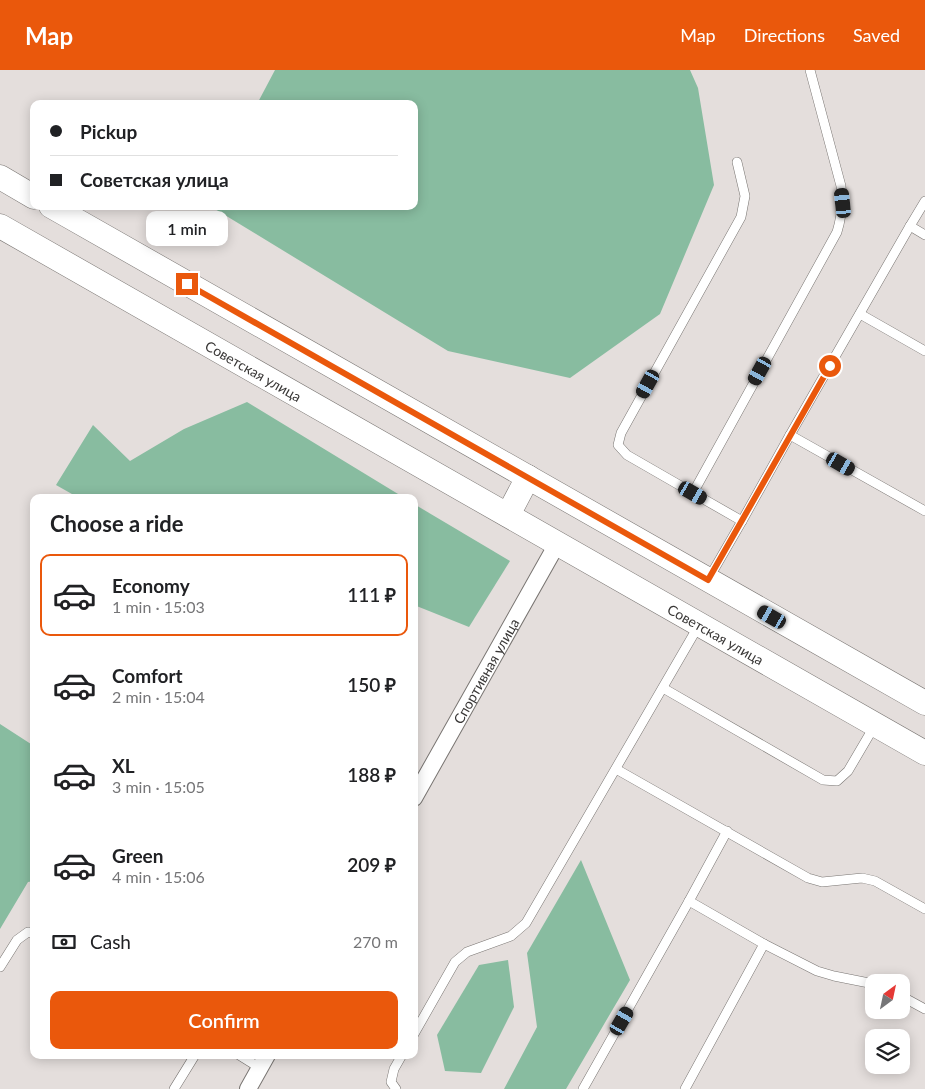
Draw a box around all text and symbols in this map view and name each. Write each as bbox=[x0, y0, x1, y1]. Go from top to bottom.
text: Map bbox=[25, 21, 73, 50]
text: Map bbox=[680, 24, 716, 46]
text: Directions bbox=[744, 24, 825, 46]
text: Saved bbox=[853, 24, 900, 46]
text: Pickup bbox=[80, 120, 137, 143]
text: Советская улица bbox=[80, 168, 229, 191]
car bbox=[833, 187, 852, 219]
callout: 1 min bbox=[146, 212, 228, 246]
text: 1 min bbox=[167, 219, 207, 238]
route end bbox=[176, 273, 198, 295]
street label: Советская улица bbox=[203, 336, 305, 405]
car bbox=[746, 354, 773, 388]
route start bbox=[819, 355, 841, 377]
car bbox=[634, 367, 661, 401]
car bbox=[824, 450, 857, 478]
car bbox=[676, 479, 709, 507]
text: Choose a ride bbox=[50, 510, 184, 537]
icon: car bbox=[52, 573, 97, 618]
text: Economy bbox=[112, 574, 190, 597]
text: 111 ₽ bbox=[347, 583, 396, 606]
text: 1 min · 15:03 bbox=[112, 597, 205, 616]
street label: Советская улица bbox=[665, 600, 767, 668]
car bbox=[755, 603, 788, 631]
street label: Спортивная улица bbox=[449, 615, 522, 727]
icon: car bbox=[52, 663, 97, 708]
text: Comfort bbox=[112, 664, 183, 687]
text: 150 ₽ bbox=[347, 673, 396, 696]
text: 2 min · 15:04 bbox=[112, 687, 205, 706]
icon: car bbox=[52, 753, 97, 798]
text: XL bbox=[112, 754, 135, 777]
text: 188 ₽ bbox=[347, 763, 396, 786]
text: 3 min · 15:05 bbox=[112, 777, 205, 796]
icon: car bbox=[52, 843, 97, 888]
text: Green bbox=[112, 844, 163, 867]
text: 209 ₽ bbox=[347, 853, 396, 876]
text: 4 min · 15:06 bbox=[112, 867, 205, 886]
icon: cash bbox=[50, 928, 78, 956]
text: Cash bbox=[90, 930, 131, 953]
text: 270 m bbox=[353, 932, 398, 951]
north arrow bbox=[865, 974, 910, 1019]
map controls bbox=[865, 974, 910, 1074]
button: Confirm bbox=[50, 991, 398, 1049]
car bbox=[608, 1004, 635, 1038]
button: layers bbox=[865, 1029, 910, 1074]

